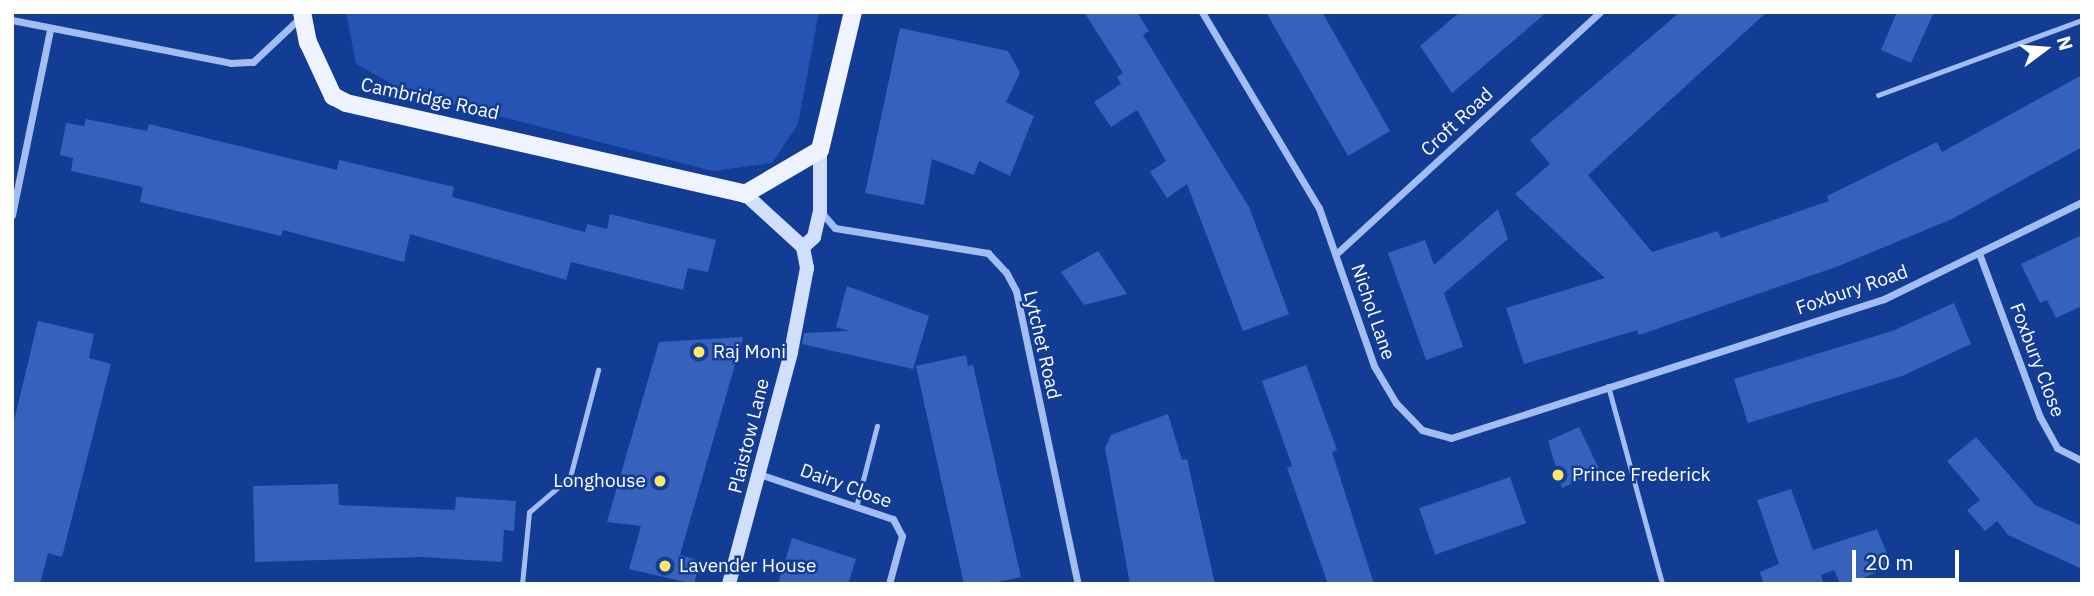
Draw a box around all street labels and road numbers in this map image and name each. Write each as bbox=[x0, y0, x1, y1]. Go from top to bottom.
street label: Cambridge Road bbox=[359, 73, 501, 125]
street label: Croft Road bbox=[1416, 83, 1498, 161]
street label: Foxbury Road bbox=[1793, 260, 1911, 320]
street label: Nichol Lane bbox=[1346, 261, 1400, 363]
street label: Lytchet Road bbox=[1018, 289, 1066, 401]
street label: Foxbury Close bbox=[2005, 300, 2069, 420]
street label: Plaistow Lane bbox=[724, 376, 774, 496]
street label: Dairy Close bbox=[797, 459, 895, 513]

